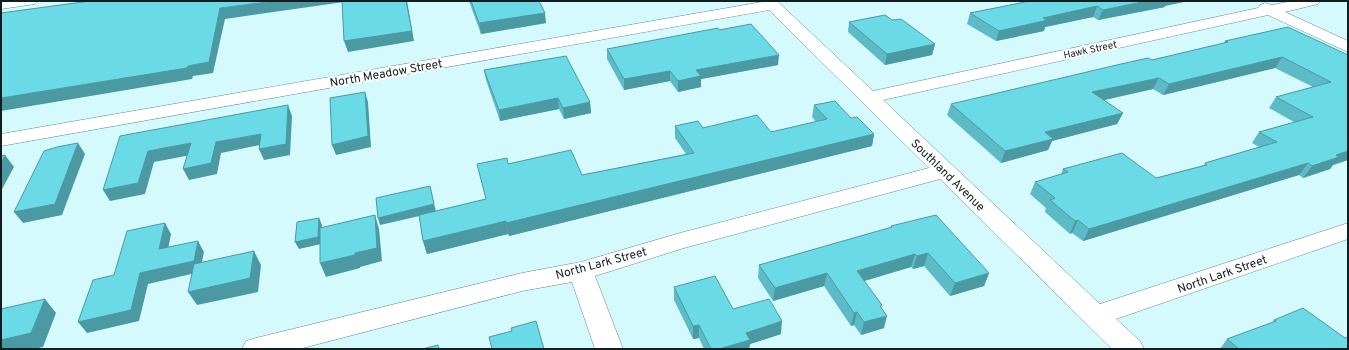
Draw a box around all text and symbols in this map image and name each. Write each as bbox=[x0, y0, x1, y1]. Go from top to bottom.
street label: Hawk Street bbox=[1062, 38, 1118, 62]
street label: North Meadow Street bbox=[329, 56, 444, 92]
street label: Southland Avenue bbox=[907, 136, 988, 215]
street label: North Lark Street bbox=[554, 244, 649, 284]
street label: North Lark Street bbox=[1175, 252, 1269, 298]

